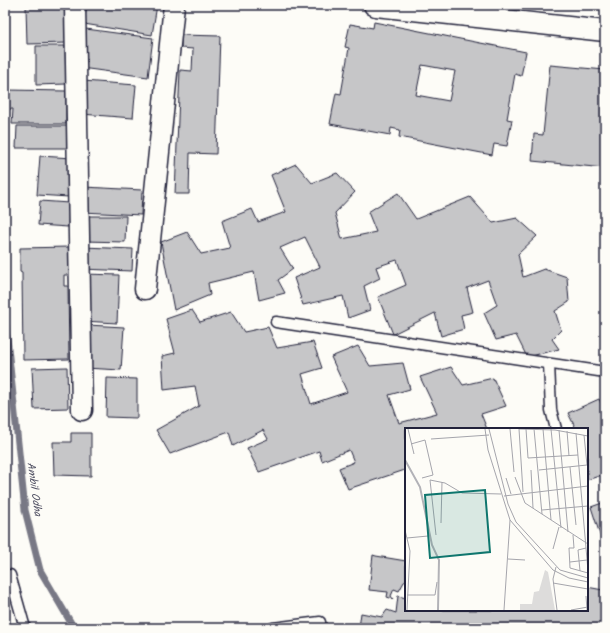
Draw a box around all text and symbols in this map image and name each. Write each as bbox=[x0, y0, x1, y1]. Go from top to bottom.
inset map bbox=[405, 428, 588, 611]
water label: Ambil Odha bbox=[21, 461, 47, 518]

